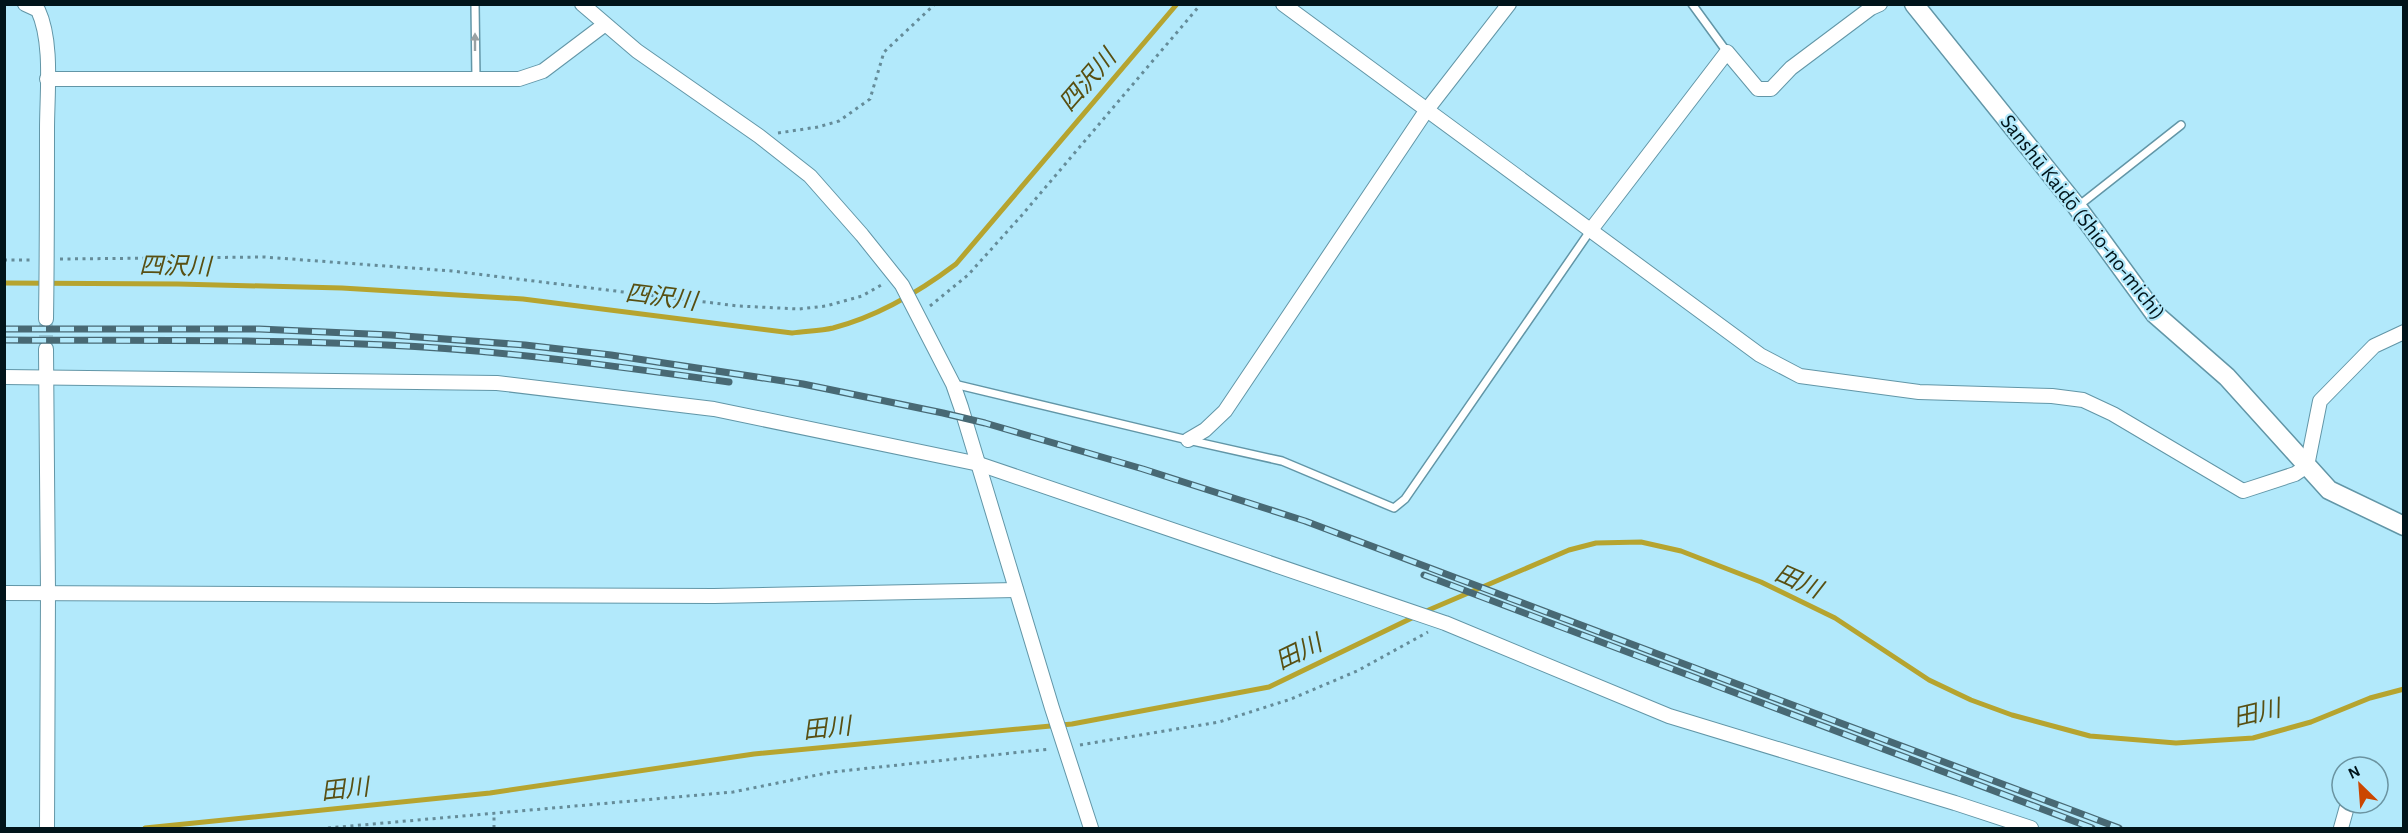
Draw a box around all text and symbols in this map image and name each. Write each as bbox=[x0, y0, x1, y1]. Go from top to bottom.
one-way arrow bbox=[470, 32, 480, 51]
water label: 四沢川 bbox=[1055, 43, 1123, 116]
street label: Sanshū Kaidō (Shio-no-michi) bbox=[1996, 110, 2170, 324]
water label: 四沢川 bbox=[139, 253, 214, 280]
water label: 四沢川 bbox=[624, 281, 701, 315]
water label: 田川 bbox=[1771, 561, 1828, 604]
water label: 田川 bbox=[1272, 630, 1329, 674]
water label: 田川 bbox=[2231, 696, 2286, 731]
water label: 田川 bbox=[802, 714, 855, 743]
north arrow bbox=[2330, 755, 2390, 815]
text: N bbox=[2346, 763, 2363, 782]
water label: 田川 bbox=[320, 775, 373, 804]

